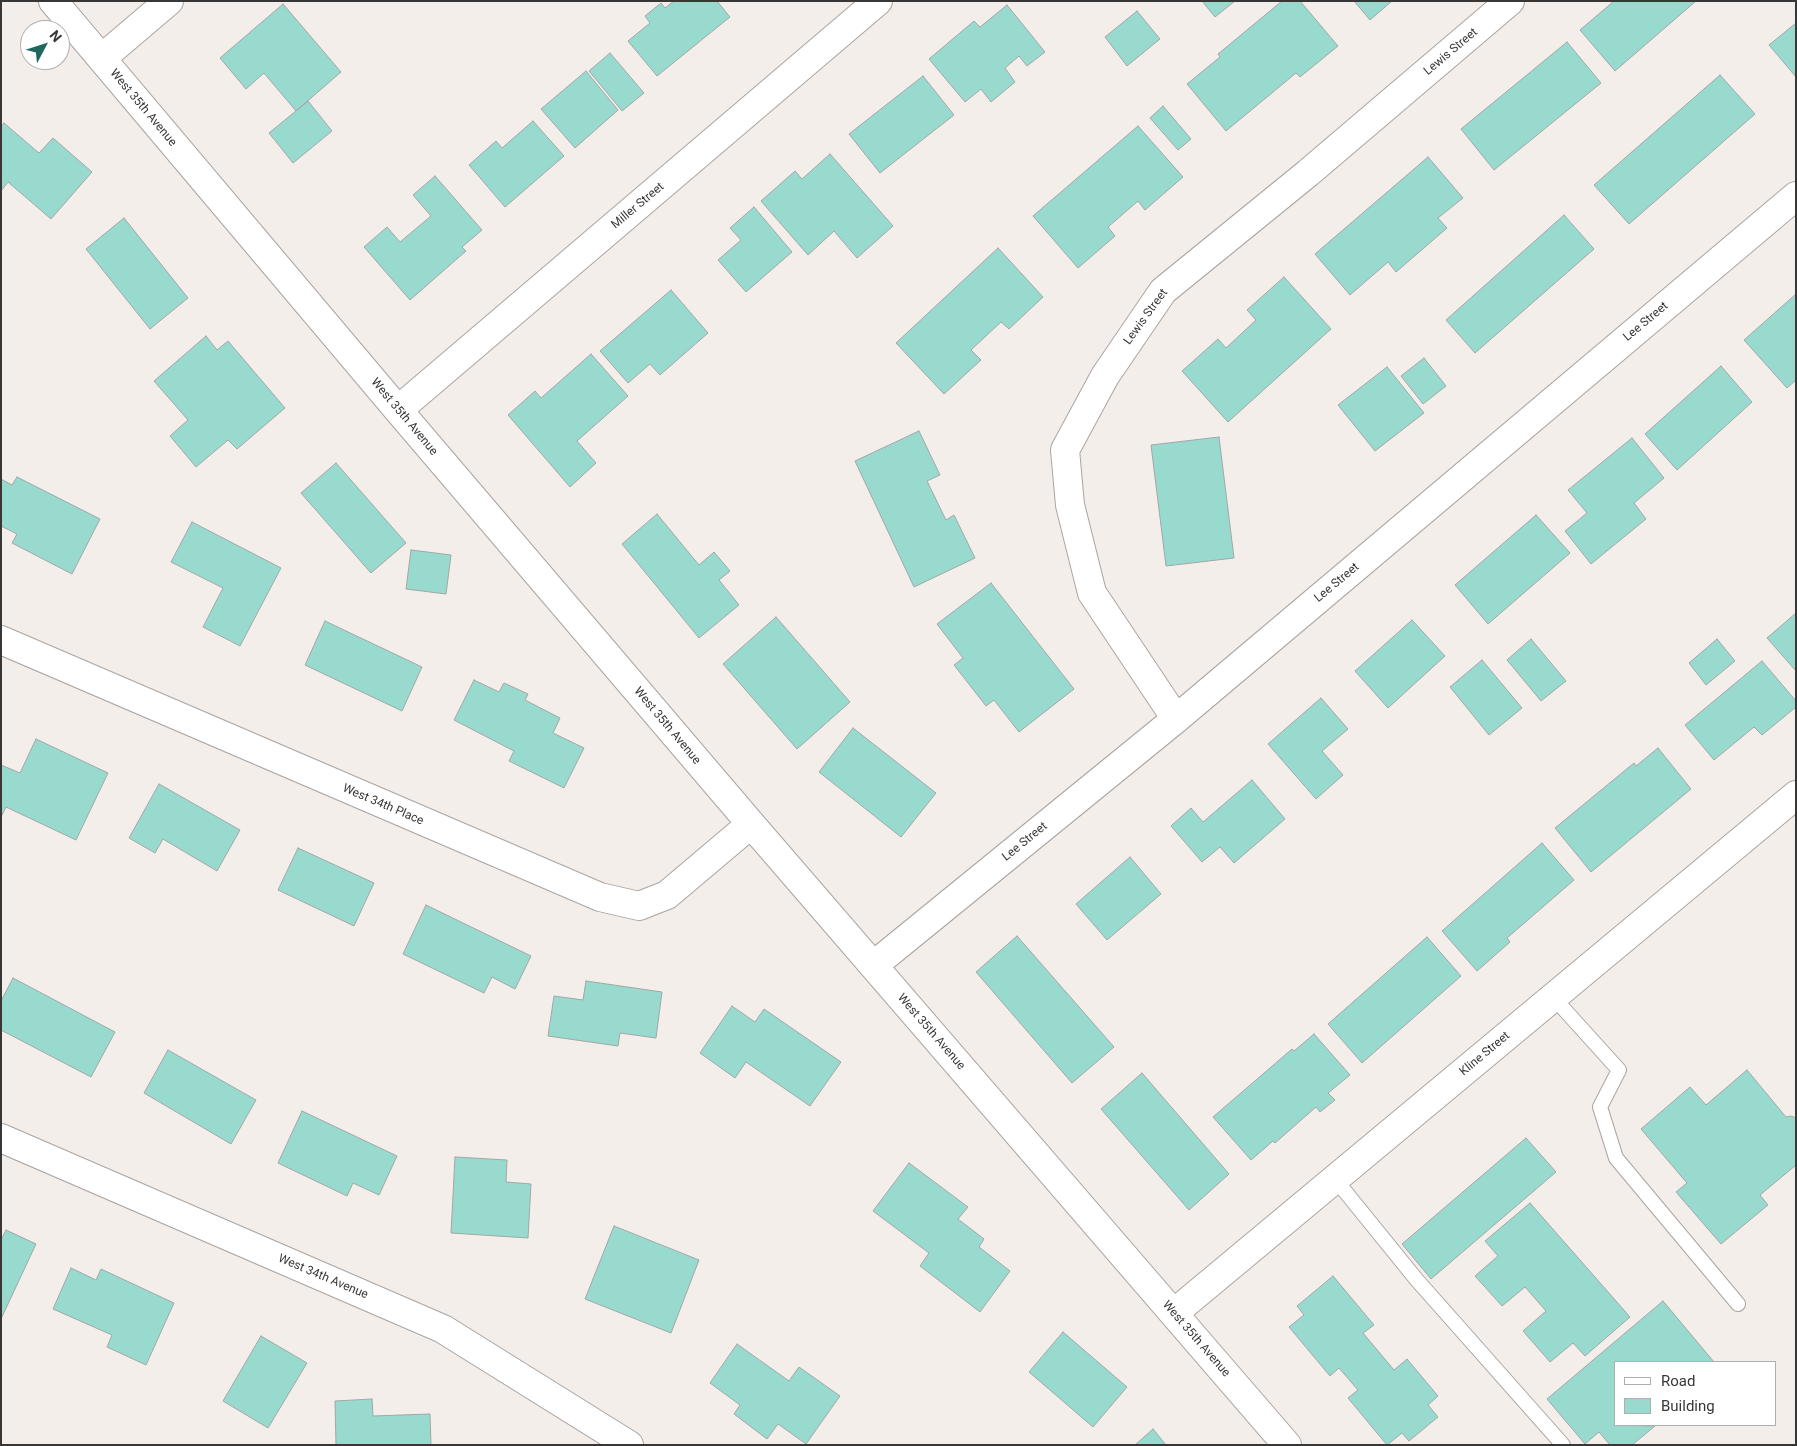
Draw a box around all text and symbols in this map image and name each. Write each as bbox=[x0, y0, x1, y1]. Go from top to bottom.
north arrow bbox=[20, 20, 70, 70]
street label: Lewis Street bbox=[1421, 25, 1481, 79]
text: N bbox=[46, 27, 65, 45]
street label: West 35th Avenue bbox=[107, 67, 179, 149]
street label: Miller Street bbox=[609, 180, 667, 232]
street label: Lewis Street bbox=[1121, 286, 1171, 348]
street label: Lee Street bbox=[1621, 299, 1671, 345]
street label: West 35th Avenue bbox=[368, 376, 440, 458]
street label: Lee Street bbox=[1312, 560, 1362, 606]
street label: West 35th Avenue bbox=[631, 685, 703, 767]
street label: West 34th Place bbox=[340, 781, 426, 829]
street label: Lee Street bbox=[1000, 819, 1050, 865]
street label: West 35th Avenue bbox=[894, 991, 968, 1073]
street label: Kline Street bbox=[1457, 1029, 1513, 1079]
street label: West 34th Avenue bbox=[276, 1252, 370, 1302]
street label: West 35th Avenue bbox=[1159, 1298, 1233, 1380]
legend bbox=[1614, 1361, 1777, 1426]
text: Road bbox=[1661, 1372, 1695, 1390]
text: Building bbox=[1661, 1397, 1715, 1415]

